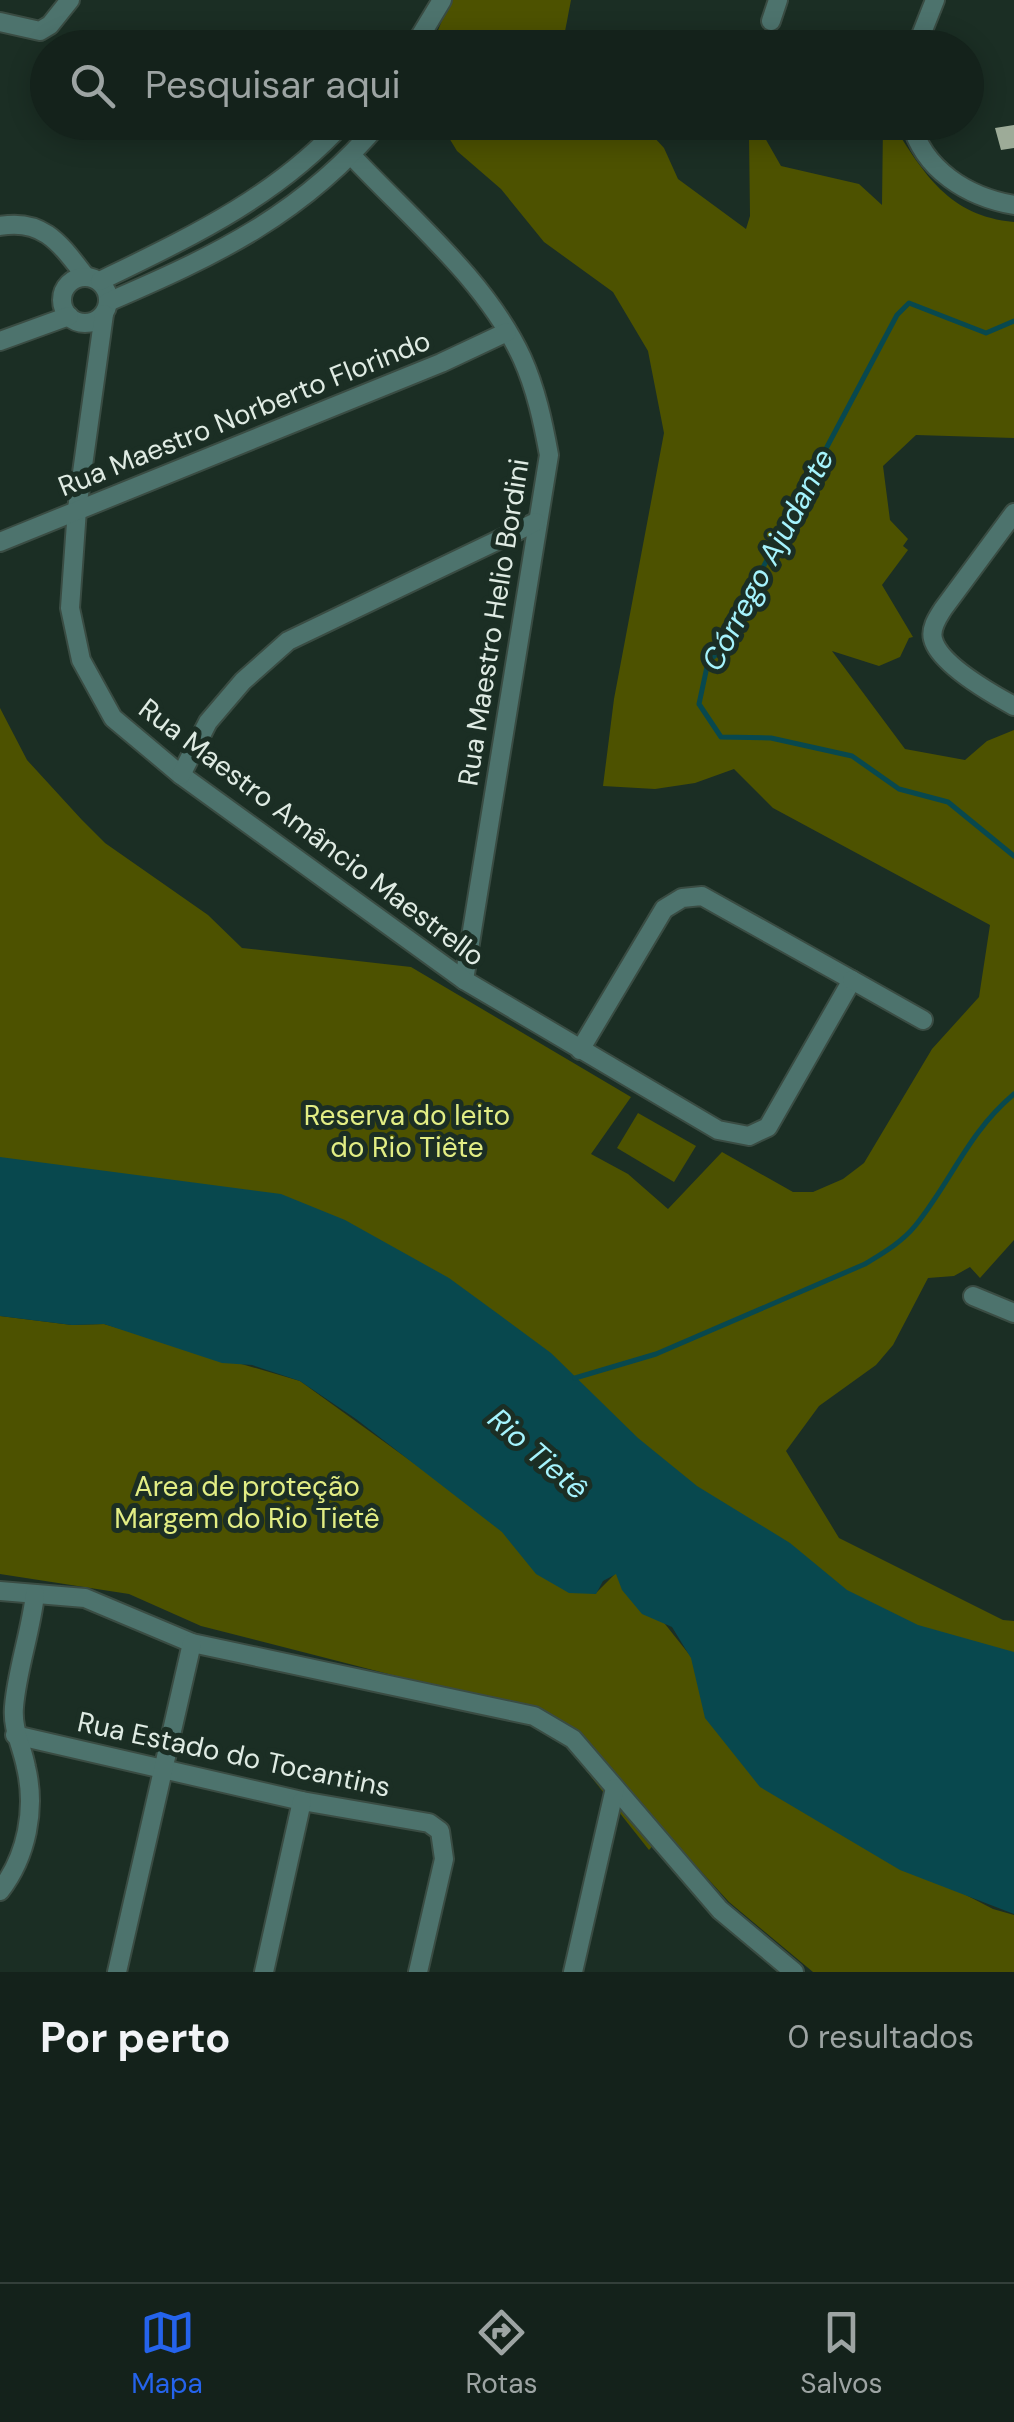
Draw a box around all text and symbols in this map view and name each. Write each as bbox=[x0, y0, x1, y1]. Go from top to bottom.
search box bbox=[30, 30, 984, 140]
icon: search bbox=[65, 58, 120, 113]
text: Pesquisar aqui bbox=[145, 60, 401, 110]
street label: Rua Maestro Norberto Florindo bbox=[53, 322, 436, 505]
water label: Córrego Ajudante bbox=[693, 442, 843, 678]
street label: Rua Maestro Helio Bordini bbox=[449, 456, 538, 788]
street label: Rua Maestro Amâncio Maestrello bbox=[131, 690, 492, 975]
park label: Reserva do leito do Rio Tiête bbox=[304, 1097, 510, 1166]
water label: Rio Tietê bbox=[480, 1399, 597, 1508]
park label: Area de proteção Margem do Rio Tietê bbox=[114, 1468, 380, 1537]
street label: Rua Estado do Tocantins bbox=[74, 1703, 394, 1806]
text: Por perto bbox=[40, 2010, 231, 2065]
text: 0 resultados bbox=[788, 2016, 974, 2058]
tab: Mapa bbox=[131, 2305, 203, 2402]
tab: Rotas bbox=[465, 2305, 538, 2402]
tab: Salvos bbox=[800, 2305, 883, 2402]

